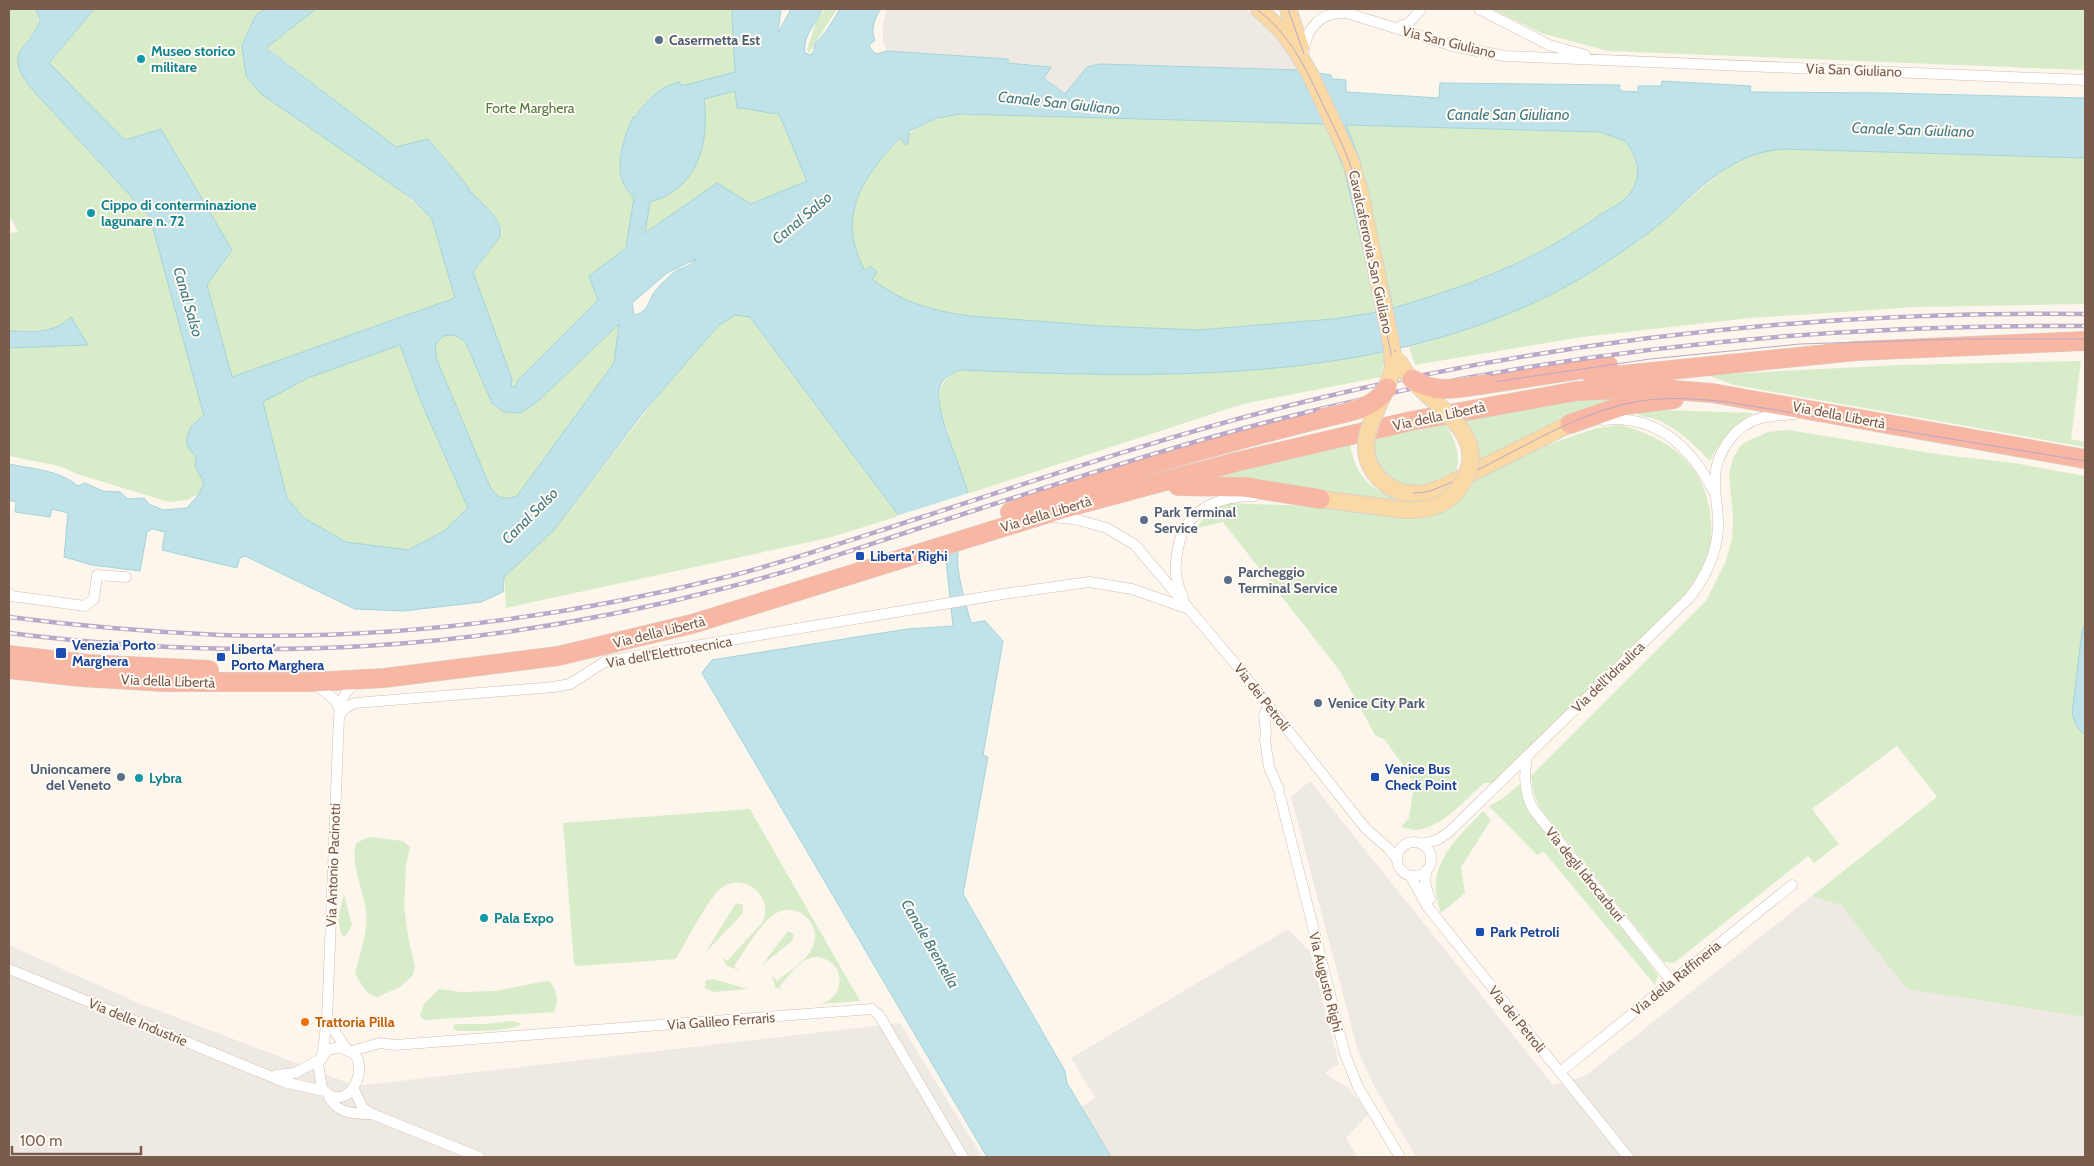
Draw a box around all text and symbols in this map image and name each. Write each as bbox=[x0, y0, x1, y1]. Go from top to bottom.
street label: Via San Giuliano bbox=[1400, 22, 1498, 62]
place label: Casermetta Est bbox=[669, 31, 760, 49]
marker: Casermetta Est bbox=[653, 34, 665, 46]
place label: Museo storico militare bbox=[151, 42, 235, 76]
marker: Museo storico militare bbox=[135, 53, 147, 65]
street label: Via San Giuliano bbox=[1806, 59, 1903, 81]
water label: Canale San Giuliano bbox=[997, 88, 1121, 118]
park label: Forte Marghera bbox=[486, 99, 575, 117]
water label: Canale San Giuliano bbox=[1447, 106, 1570, 124]
water label: Canale San Giuliano bbox=[1851, 119, 1975, 141]
street label: Cavalcaferrovia San Giuliano bbox=[1345, 169, 1397, 336]
water label: Canal Salso bbox=[769, 188, 836, 248]
place label: Cippo di conterminazione lagunare n. 72 bbox=[101, 196, 257, 230]
marker: Cippo di conterminazione lagunare n. 72 bbox=[85, 207, 97, 219]
water label: Canal Salso bbox=[169, 265, 207, 339]
street label: Via della Libertà bbox=[1391, 397, 1487, 435]
street label: Via della Libertà bbox=[1791, 397, 1887, 433]
water label: Canal Salso bbox=[498, 484, 562, 548]
street label: Via della Libertà bbox=[998, 492, 1094, 536]
place label: Park Terminal Service bbox=[1154, 503, 1236, 537]
marker: Park Terminal Service bbox=[1138, 514, 1150, 526]
place label: Liberta' Righi bbox=[870, 547, 948, 565]
marker: Liberta' Righi bbox=[854, 550, 866, 562]
place label: Parcheggio Terminal Service bbox=[1238, 563, 1337, 597]
marker: Parcheggio Terminal Service bbox=[1222, 574, 1234, 586]
street label: Via della Libertà bbox=[611, 612, 707, 652]
street label: Via dell'Elettrotecnica bbox=[605, 632, 734, 672]
place label: Venezia Porto Marghera bbox=[72, 636, 156, 670]
street label: Via dell'Idraulica bbox=[1568, 637, 1649, 716]
place label: Liberta' Porto Marghera bbox=[231, 640, 324, 674]
marker: Venezia Porto Marghera bbox=[54, 646, 68, 660]
marker: Liberta' Porto Marghera bbox=[215, 651, 227, 663]
street label: Via dei Petroli bbox=[1230, 660, 1294, 734]
street label: Via della Libertà bbox=[121, 670, 216, 692]
place label: Venice City Park bbox=[1328, 694, 1425, 712]
marker: Venice City Park bbox=[1312, 697, 1324, 709]
place label: Unioncamere del Veneto bbox=[30, 760, 111, 794]
place label: Venice Bus Check Point bbox=[1385, 760, 1457, 794]
place label: Lybra bbox=[149, 769, 182, 787]
marker: Unioncamere del Veneto bbox=[115, 771, 127, 783]
marker: Venice Bus Check Point bbox=[1369, 771, 1381, 783]
marker: Lybra bbox=[133, 772, 145, 784]
street label: Via Antonio Pacinotti bbox=[322, 803, 344, 927]
street label: Via degli Idrocarburi bbox=[1541, 823, 1629, 925]
water label: Canale Brentella bbox=[897, 896, 963, 992]
place label: Pala Expo bbox=[494, 909, 554, 927]
marker: Pala Expo bbox=[478, 912, 490, 924]
place label: Park Petroli bbox=[1490, 923, 1559, 941]
marker: Park Petroli bbox=[1474, 926, 1486, 938]
street label: Via Augusto Righi bbox=[1305, 930, 1347, 1034]
street label: Via della Raffineria bbox=[1628, 936, 1725, 1020]
street label: Via dei Petroli bbox=[1485, 982, 1549, 1056]
street label: Via delle Industrie bbox=[86, 994, 190, 1050]
street label: Via Galileo Ferraris bbox=[666, 1008, 776, 1034]
place label: Trattoria Pilla bbox=[315, 1013, 395, 1031]
marker: Trattoria Pilla bbox=[299, 1016, 311, 1028]
scale bar bbox=[12, 1124, 141, 1156]
text: 100 m bbox=[20, 1132, 62, 1150]

